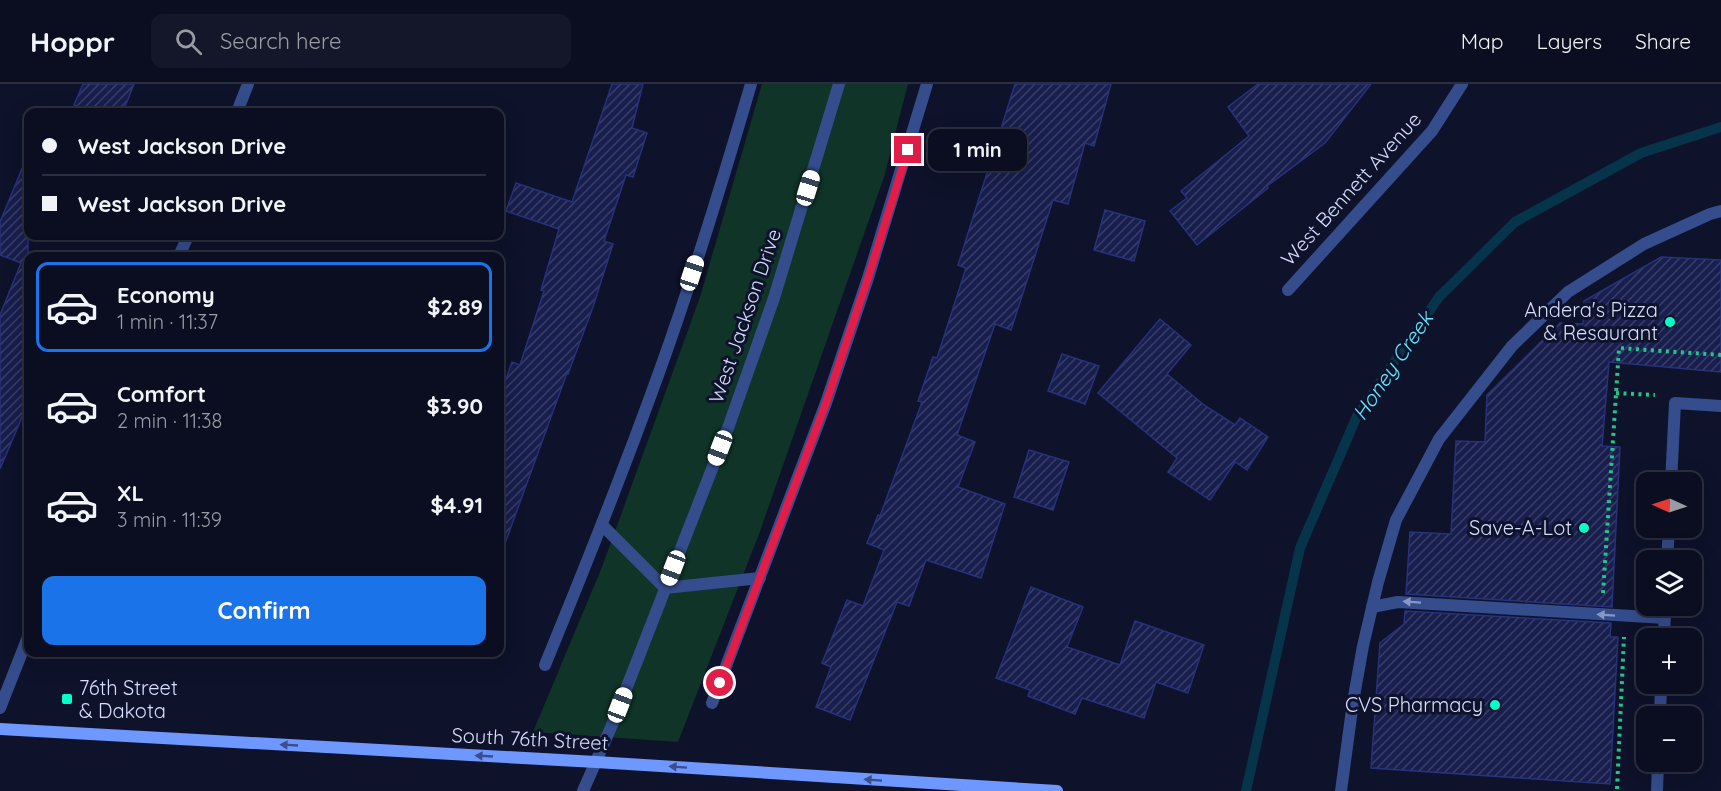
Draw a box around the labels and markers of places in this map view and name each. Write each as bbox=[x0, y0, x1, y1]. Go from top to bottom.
place label: Andera's Pizza & Resaurant bbox=[1524, 297, 1658, 345]
marker: Andera's Pizza & Resaurant bbox=[1663, 315, 1677, 329]
place label: Save-A-Lot bbox=[1469, 515, 1572, 540]
marker: Save-A-Lot bbox=[1577, 521, 1591, 535]
place label: 76th Street & Dakota bbox=[79, 675, 178, 723]
marker: 76th Street & Dakota bbox=[60, 692, 74, 706]
place label: CVS Pharmacy bbox=[1345, 692, 1483, 717]
marker: CVS Pharmacy bbox=[1488, 698, 1502, 712]

